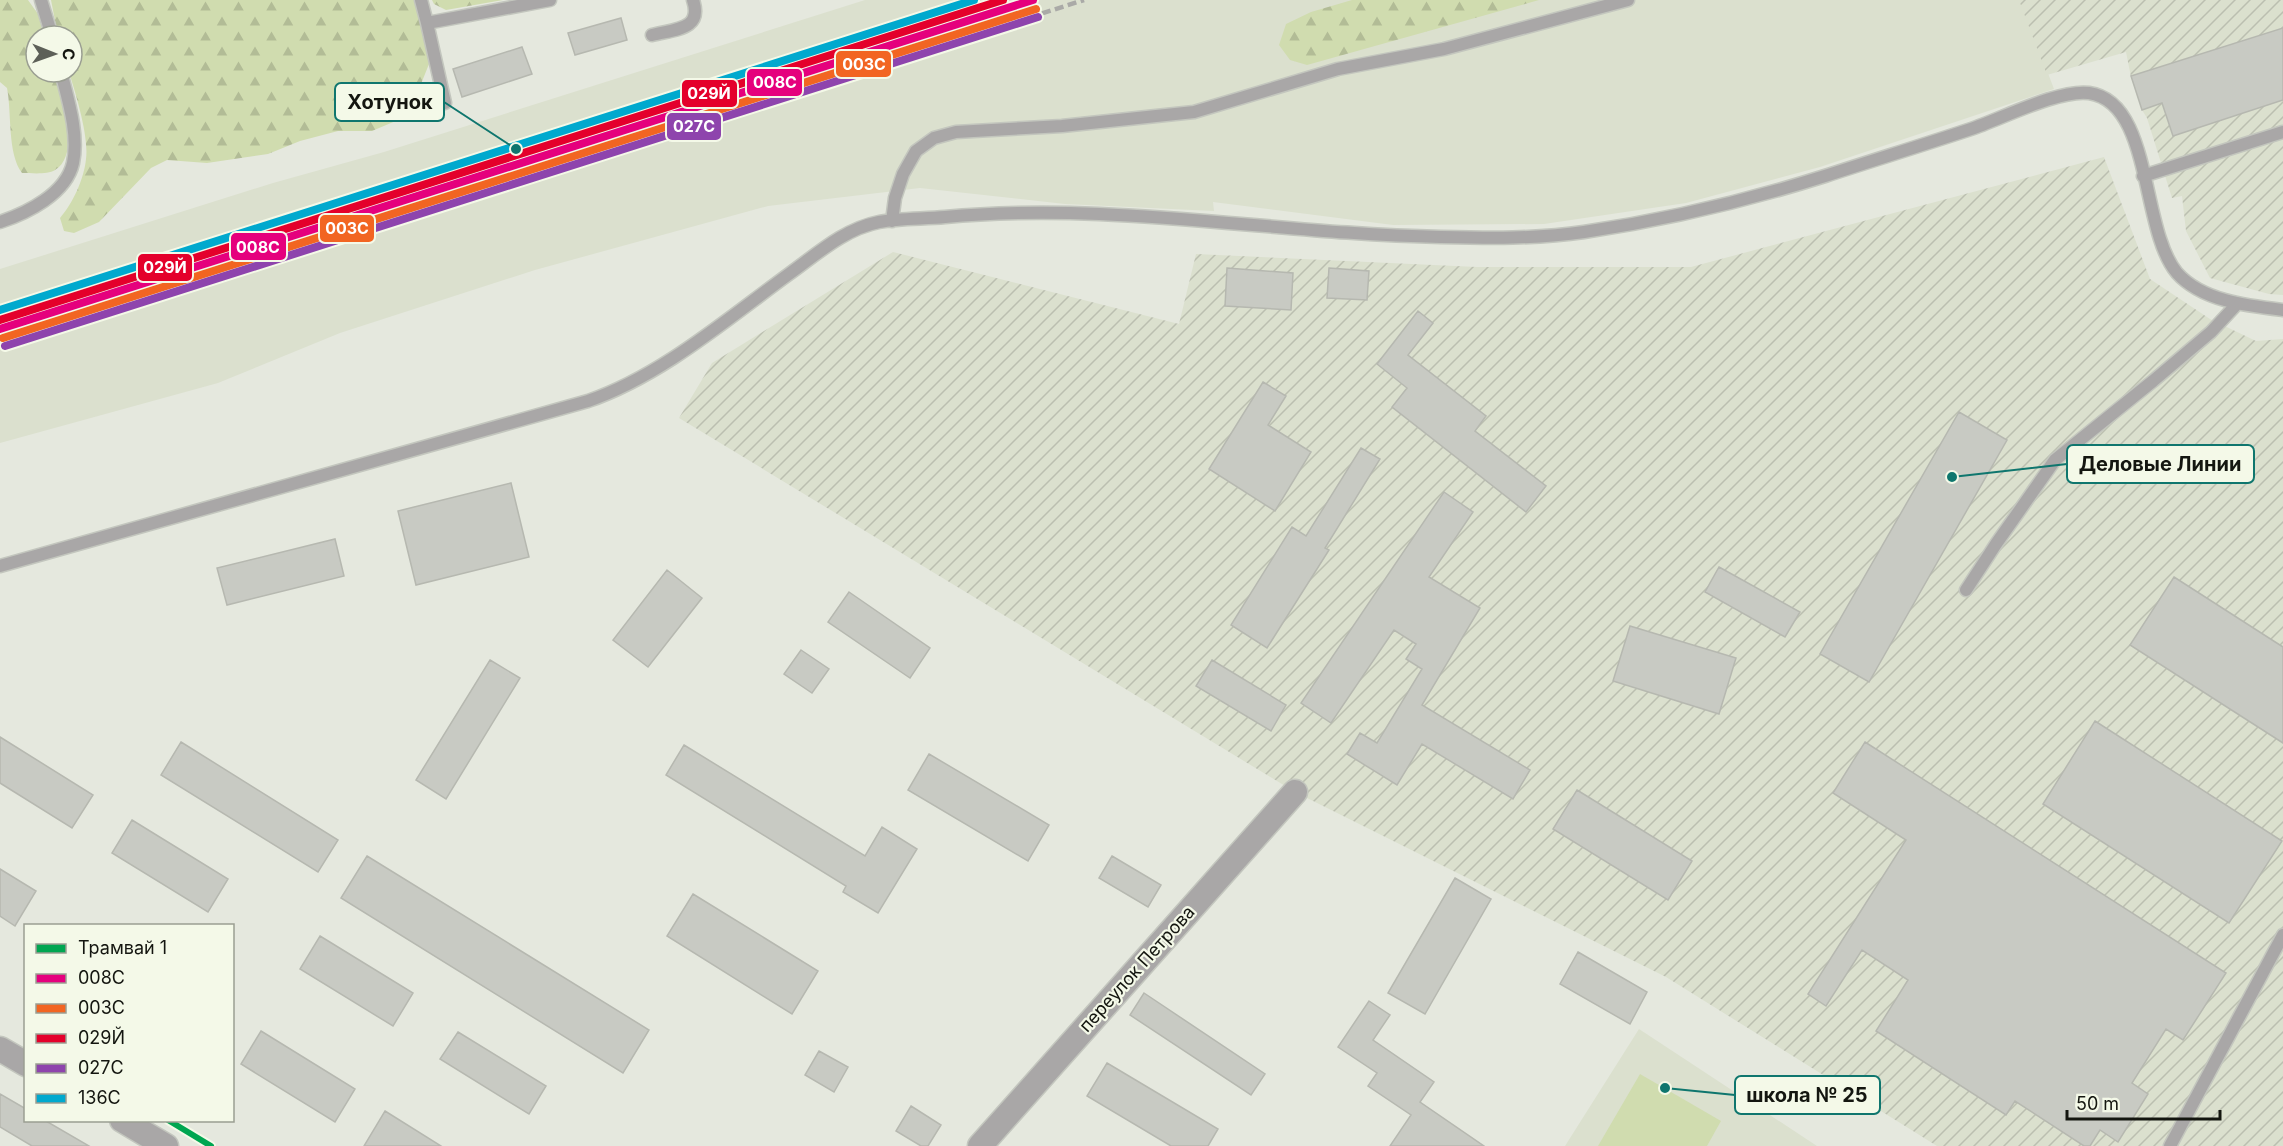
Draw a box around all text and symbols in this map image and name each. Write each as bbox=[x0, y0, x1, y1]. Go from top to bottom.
north arrow bbox=[24, 24, 84, 84]
text: С bbox=[59, 48, 79, 61]
line badge: 003С bbox=[835, 50, 892, 78]
text: 003С bbox=[842, 54, 886, 74]
line badge: 008С bbox=[746, 68, 803, 97]
text: 008С bbox=[753, 72, 797, 92]
line badge: 029Й bbox=[681, 79, 738, 108]
callout: Хотунок bbox=[335, 83, 444, 121]
text: 029Й bbox=[687, 83, 731, 103]
text: Хотунок bbox=[347, 90, 433, 114]
line badge: 027С bbox=[666, 112, 722, 141]
text: 027С bbox=[673, 116, 715, 136]
line badge: 003С bbox=[319, 214, 375, 243]
text: 003С bbox=[325, 218, 369, 238]
line badge: 008С bbox=[230, 232, 287, 261]
text: 008С bbox=[236, 237, 280, 257]
line badge: 029Й bbox=[137, 253, 193, 282]
text: 029Й bbox=[143, 257, 187, 277]
callout: Деловые Линии bbox=[2067, 445, 2254, 483]
text: Деловые Линии bbox=[2079, 452, 2241, 476]
street label: переулок Петрова bbox=[1075, 901, 1199, 1036]
legend bbox=[24, 924, 234, 1122]
text: Трамвай 1 bbox=[78, 937, 167, 958]
text: 008С bbox=[78, 967, 125, 988]
text: 003С bbox=[78, 997, 125, 1018]
text: 029Й bbox=[78, 1026, 125, 1048]
text: 027С bbox=[78, 1057, 124, 1078]
callout: школа № 25 bbox=[1735, 1076, 1880, 1114]
text: школа № 25 bbox=[1746, 1083, 1868, 1107]
scale bar bbox=[2067, 1083, 2220, 1121]
text: 136С bbox=[78, 1087, 121, 1108]
text: 50 m bbox=[2076, 1093, 2119, 1114]

